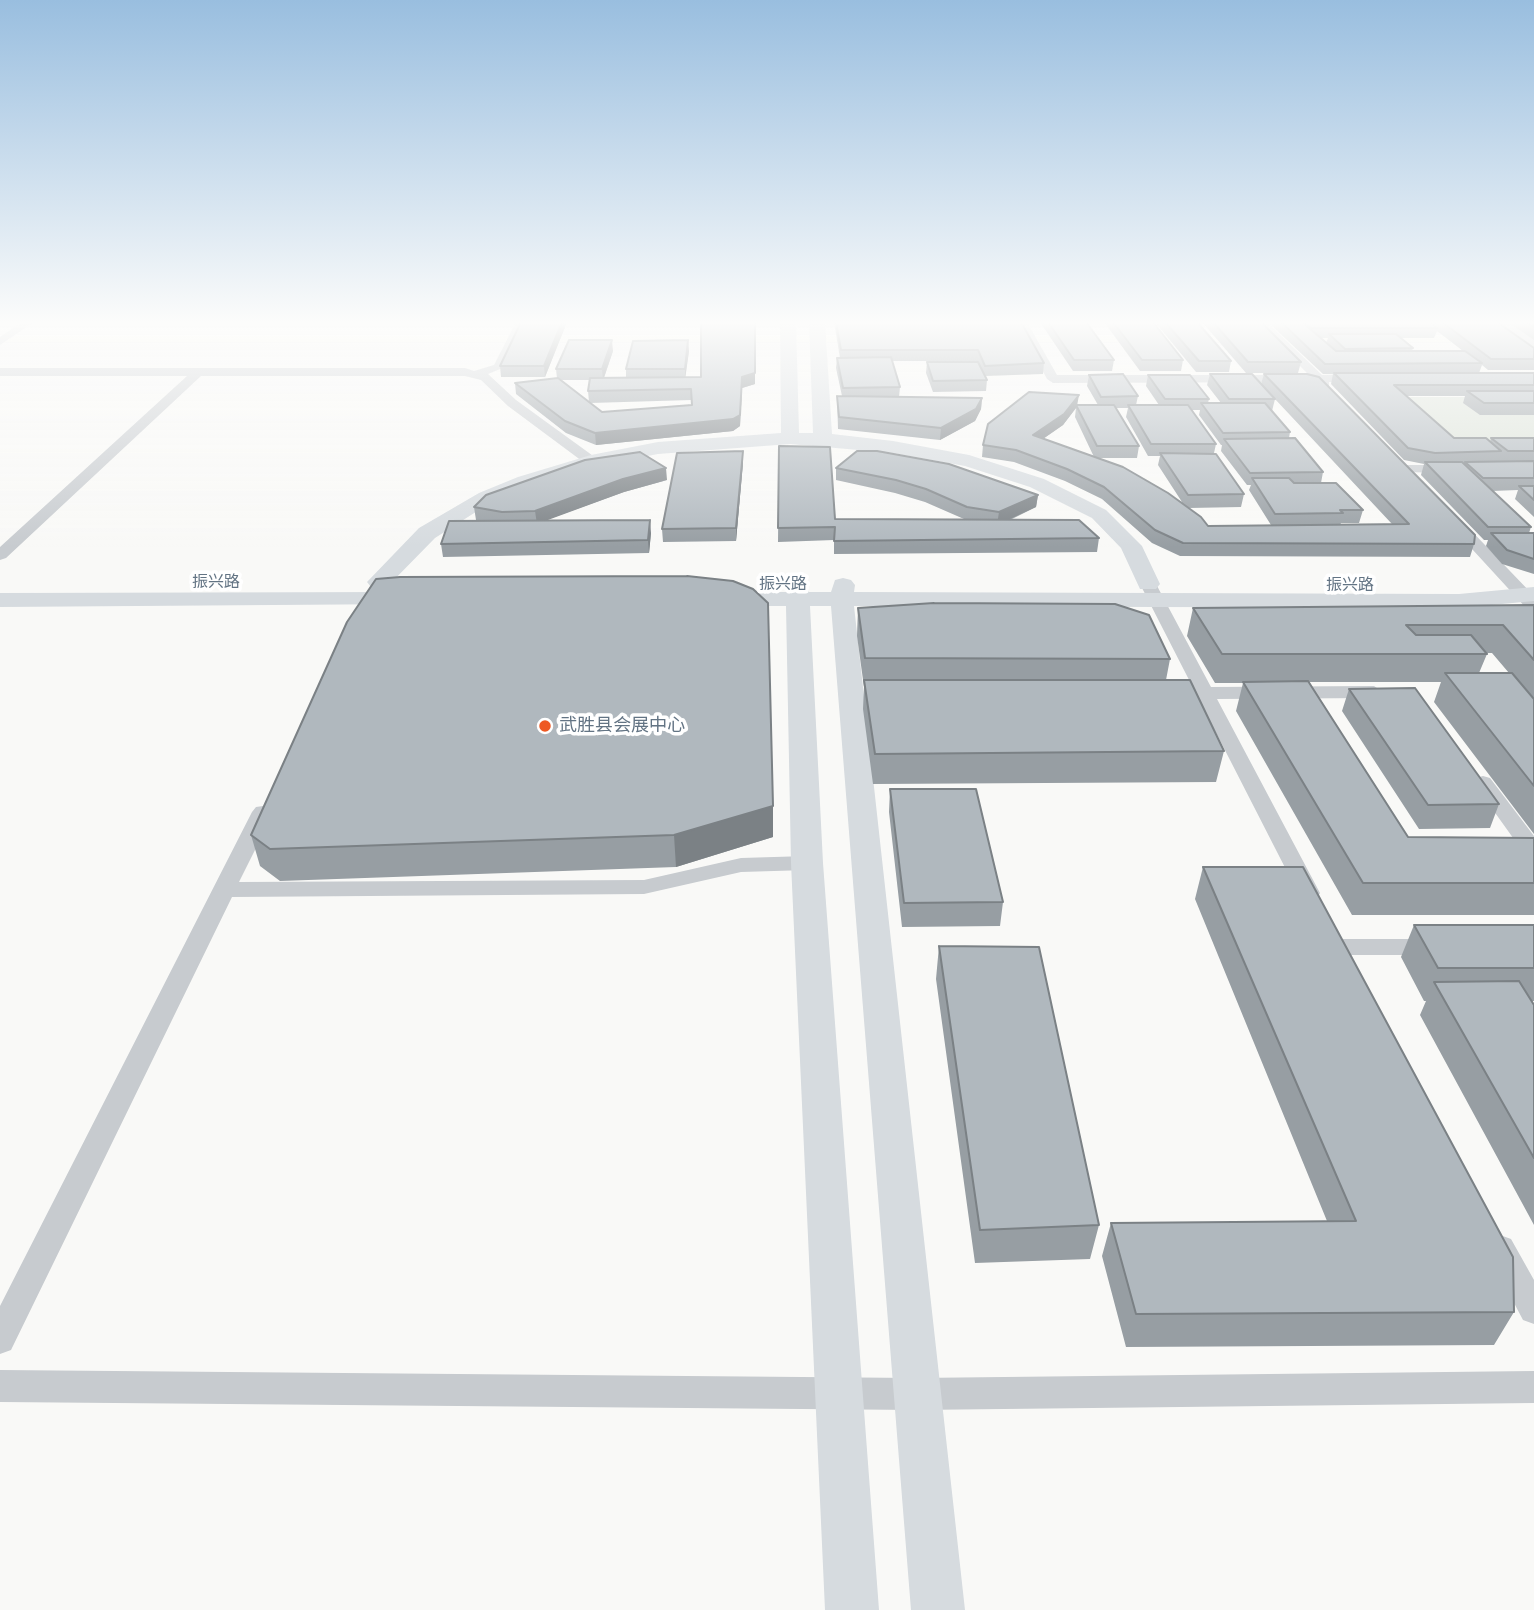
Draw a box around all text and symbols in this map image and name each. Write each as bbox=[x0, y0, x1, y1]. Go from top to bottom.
street label: 振兴路 bbox=[192, 572, 240, 592]
street label: 振兴路 bbox=[759, 574, 807, 594]
street label: 振兴路 bbox=[1326, 575, 1374, 595]
place label: 武胜县会展中心 bbox=[559, 715, 685, 737]
marker: 武胜县会展中心 bbox=[537, 718, 553, 734]

